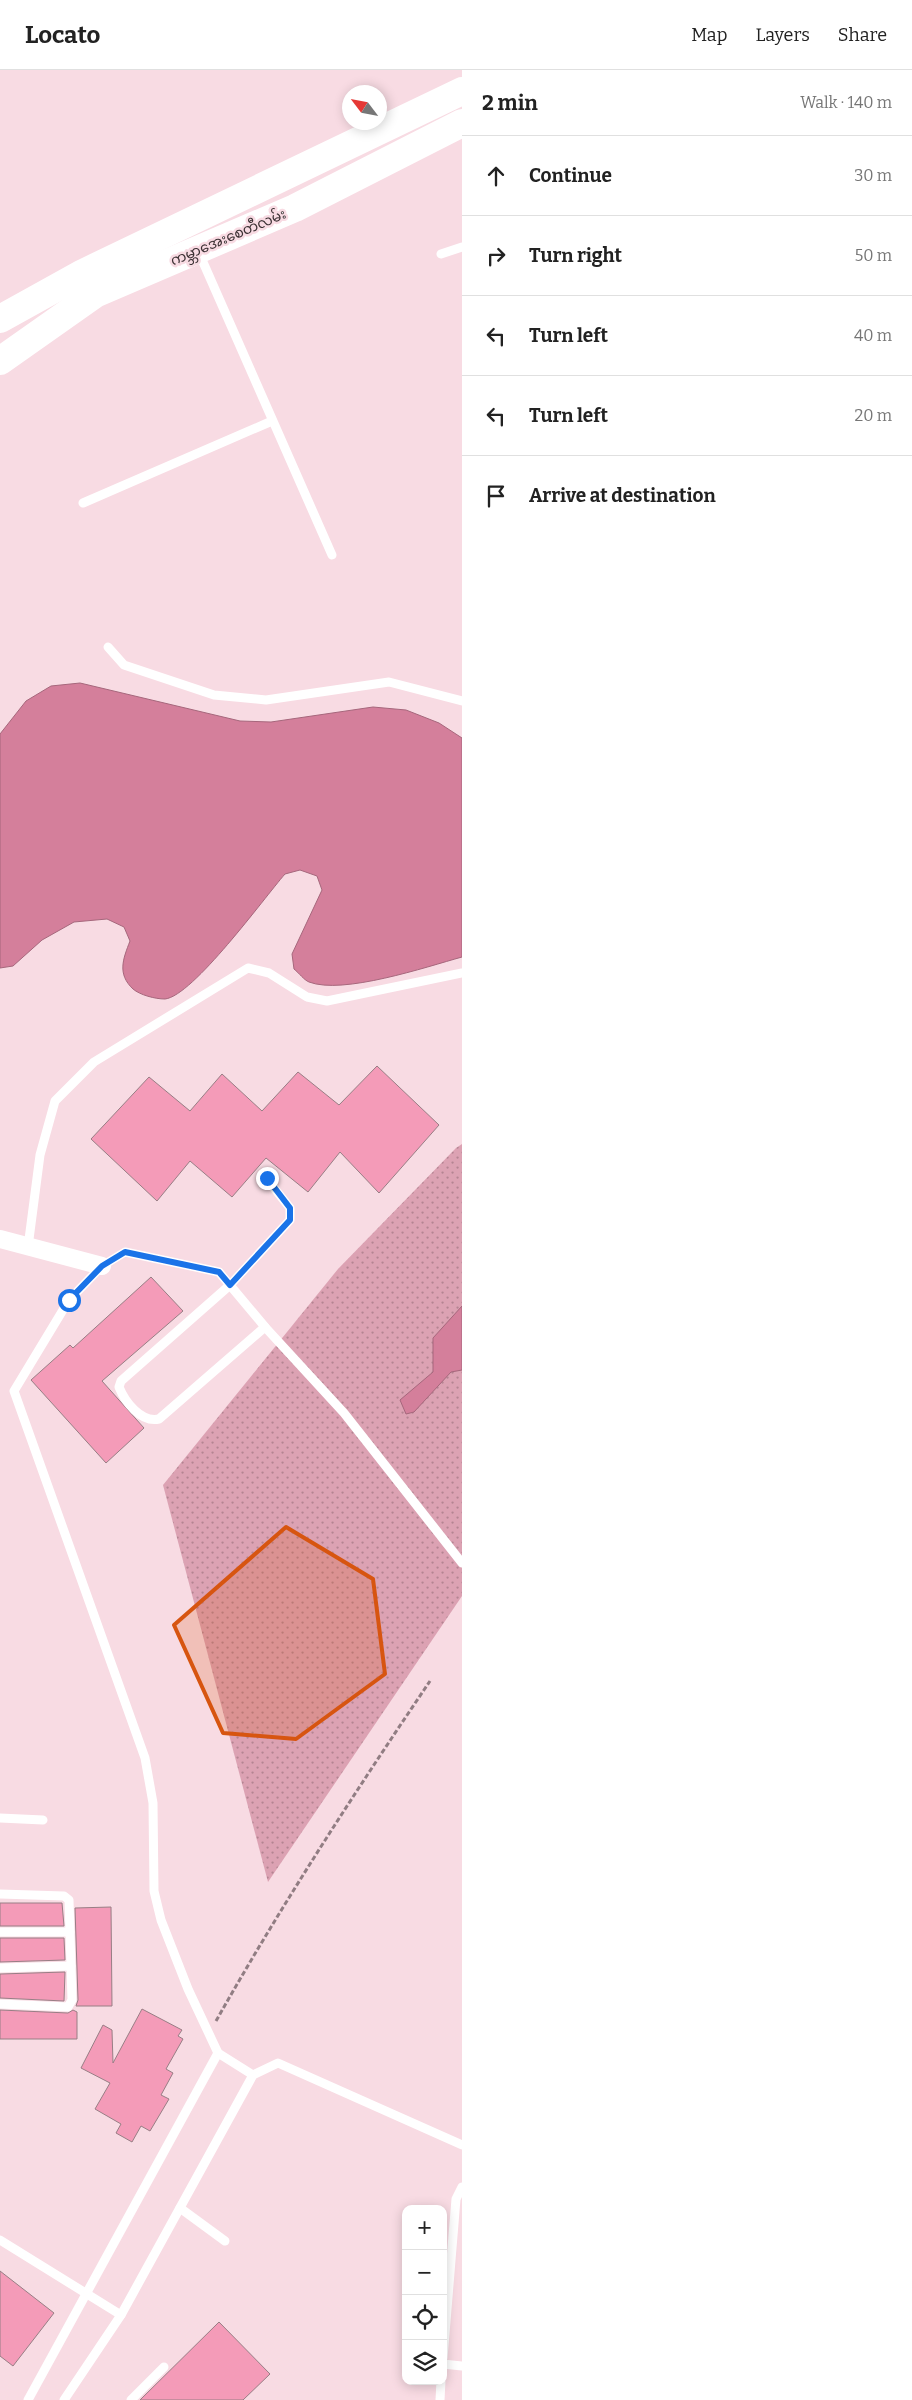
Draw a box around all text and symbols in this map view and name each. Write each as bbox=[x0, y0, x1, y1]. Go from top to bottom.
text: Locato bbox=[25, 21, 100, 49]
text: Map bbox=[691, 24, 727, 46]
text: Layers bbox=[755, 24, 810, 46]
text: Share bbox=[838, 24, 887, 46]
north arrow bbox=[342, 85, 387, 130]
text: 2 min bbox=[482, 90, 538, 116]
text: Walk · 140 m bbox=[800, 93, 892, 112]
icon: ahead bbox=[482, 162, 510, 190]
text: Continue bbox=[529, 164, 612, 187]
text: 30 m bbox=[854, 166, 892, 185]
street label: ကမ္ဘာအေးစေတီလမ်း bbox=[167, 204, 290, 272]
icon: right bbox=[482, 242, 510, 270]
text: Turn right bbox=[529, 244, 622, 267]
text: 50 m bbox=[855, 246, 892, 265]
icon: left bbox=[482, 322, 510, 350]
text: Turn left bbox=[529, 324, 608, 347]
text: 40 m bbox=[854, 326, 892, 345]
icon: left bbox=[482, 402, 510, 430]
text: Turn left bbox=[529, 404, 608, 427]
text: 20 m bbox=[855, 406, 892, 425]
icon: arrive bbox=[482, 482, 510, 510]
text: Arrive at destination bbox=[529, 484, 716, 507]
route end bbox=[256, 1167, 279, 1190]
route start bbox=[58, 1289, 81, 1312]
map controls bbox=[402, 2205, 447, 2385]
button: + bbox=[402, 2205, 447, 2250]
button: − bbox=[402, 2250, 447, 2295]
button: locate bbox=[402, 2295, 447, 2340]
button: layers bbox=[402, 2340, 447, 2385]

